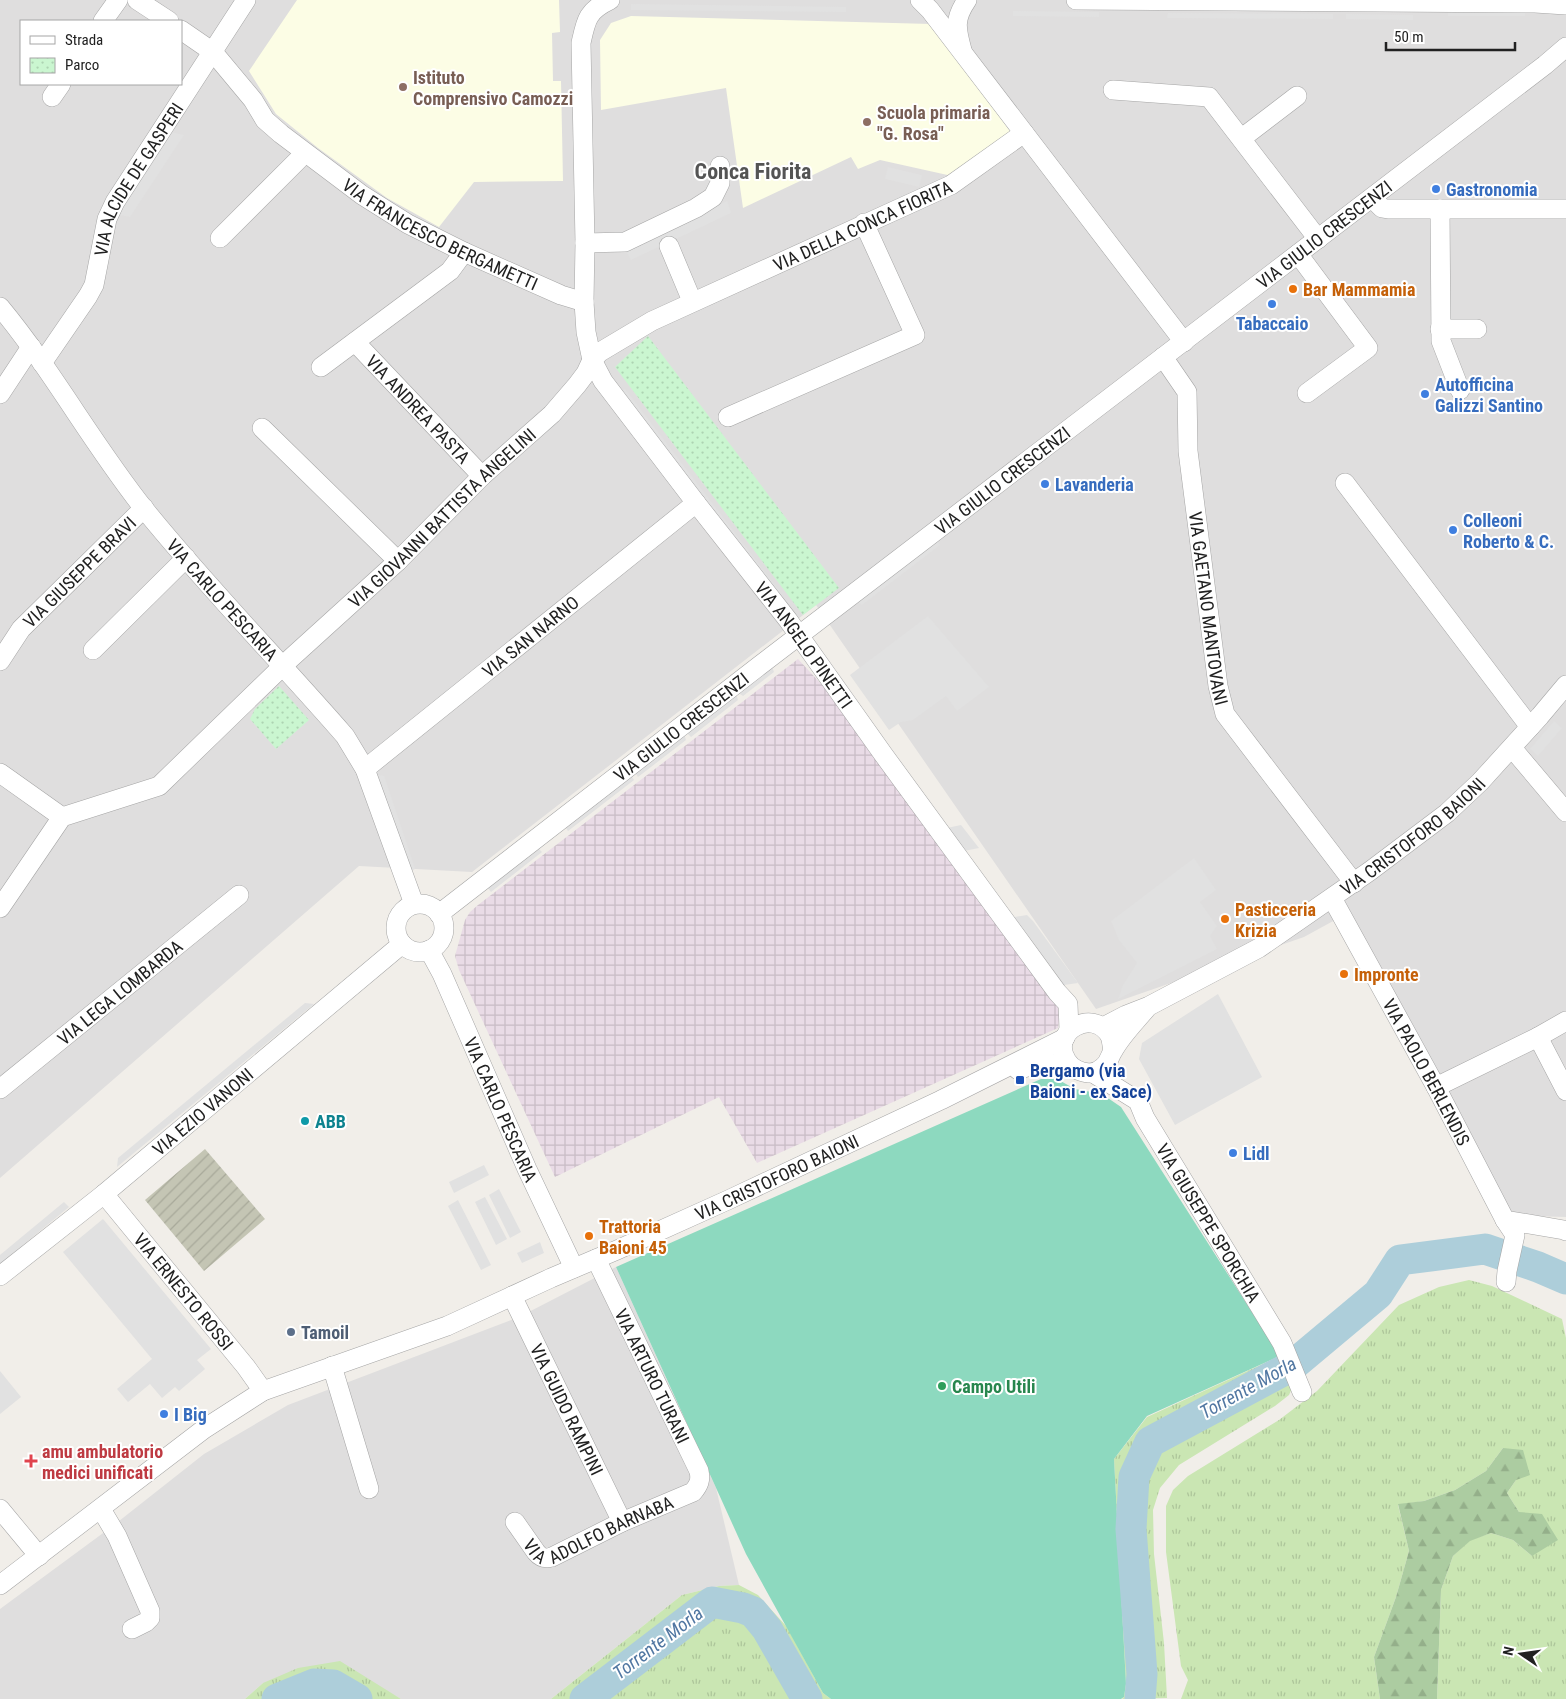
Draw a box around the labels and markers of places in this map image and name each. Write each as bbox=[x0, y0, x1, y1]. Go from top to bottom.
place label: Istituto Comprensivo Camozzi bbox=[413, 67, 573, 109]
marker: Istituto Comprensivo Camozzi bbox=[397, 81, 409, 93]
place label: Scuola primaria "G. Rosa" bbox=[877, 102, 990, 144]
marker: Scuola primaria "G. Rosa" bbox=[861, 116, 873, 128]
place label: Gastronomia bbox=[1446, 179, 1538, 200]
marker: Gastronomia bbox=[1430, 183, 1442, 195]
place label: Bar Mammamia bbox=[1303, 279, 1415, 300]
marker: Bar Mammamia bbox=[1287, 283, 1299, 295]
marker: Tabaccaio bbox=[1266, 298, 1278, 310]
place label: Tabaccaio bbox=[1236, 313, 1308, 334]
place label: Autofficina Galizzi Santino bbox=[1435, 374, 1543, 416]
marker: Autofficina Galizzi Santino bbox=[1419, 388, 1431, 400]
place label: Lavanderia bbox=[1055, 474, 1134, 495]
marker: Lavanderia bbox=[1039, 478, 1051, 490]
place label: Colleoni Roberto & C. bbox=[1463, 510, 1554, 552]
marker: Colleoni Roberto & C. bbox=[1447, 524, 1459, 536]
place label: Pasticceria Krizia bbox=[1235, 899, 1316, 941]
marker: Pasticceria Krizia bbox=[1219, 913, 1231, 925]
place label: Impronte bbox=[1354, 964, 1419, 985]
marker: Impronte bbox=[1338, 968, 1350, 980]
place label: Bergamo (via Baioni - ex Sace) bbox=[1030, 1060, 1152, 1103]
marker: Bergamo (via Baioni - ex Sace) bbox=[1014, 1074, 1026, 1086]
place label: ABB bbox=[315, 1111, 346, 1132]
marker: ABB bbox=[299, 1115, 311, 1127]
place label: Lidl bbox=[1243, 1143, 1270, 1164]
marker: Lidl bbox=[1227, 1147, 1239, 1159]
place label: Trattoria Baioni 45 bbox=[599, 1216, 667, 1258]
marker: Trattoria Baioni 45 bbox=[583, 1230, 595, 1242]
place label: Tamoil bbox=[301, 1322, 349, 1343]
marker: Tamoil bbox=[285, 1326, 297, 1338]
place label: Campo Utili bbox=[952, 1376, 1036, 1397]
marker: Campo Utili bbox=[936, 1380, 948, 1392]
place label: I Big bbox=[174, 1404, 207, 1425]
marker: I Big bbox=[158, 1408, 170, 1420]
place label: amu ambulatorio medici unificati bbox=[42, 1441, 163, 1483]
marker: amu ambulatorio medici unificati bbox=[24, 1454, 38, 1468]

